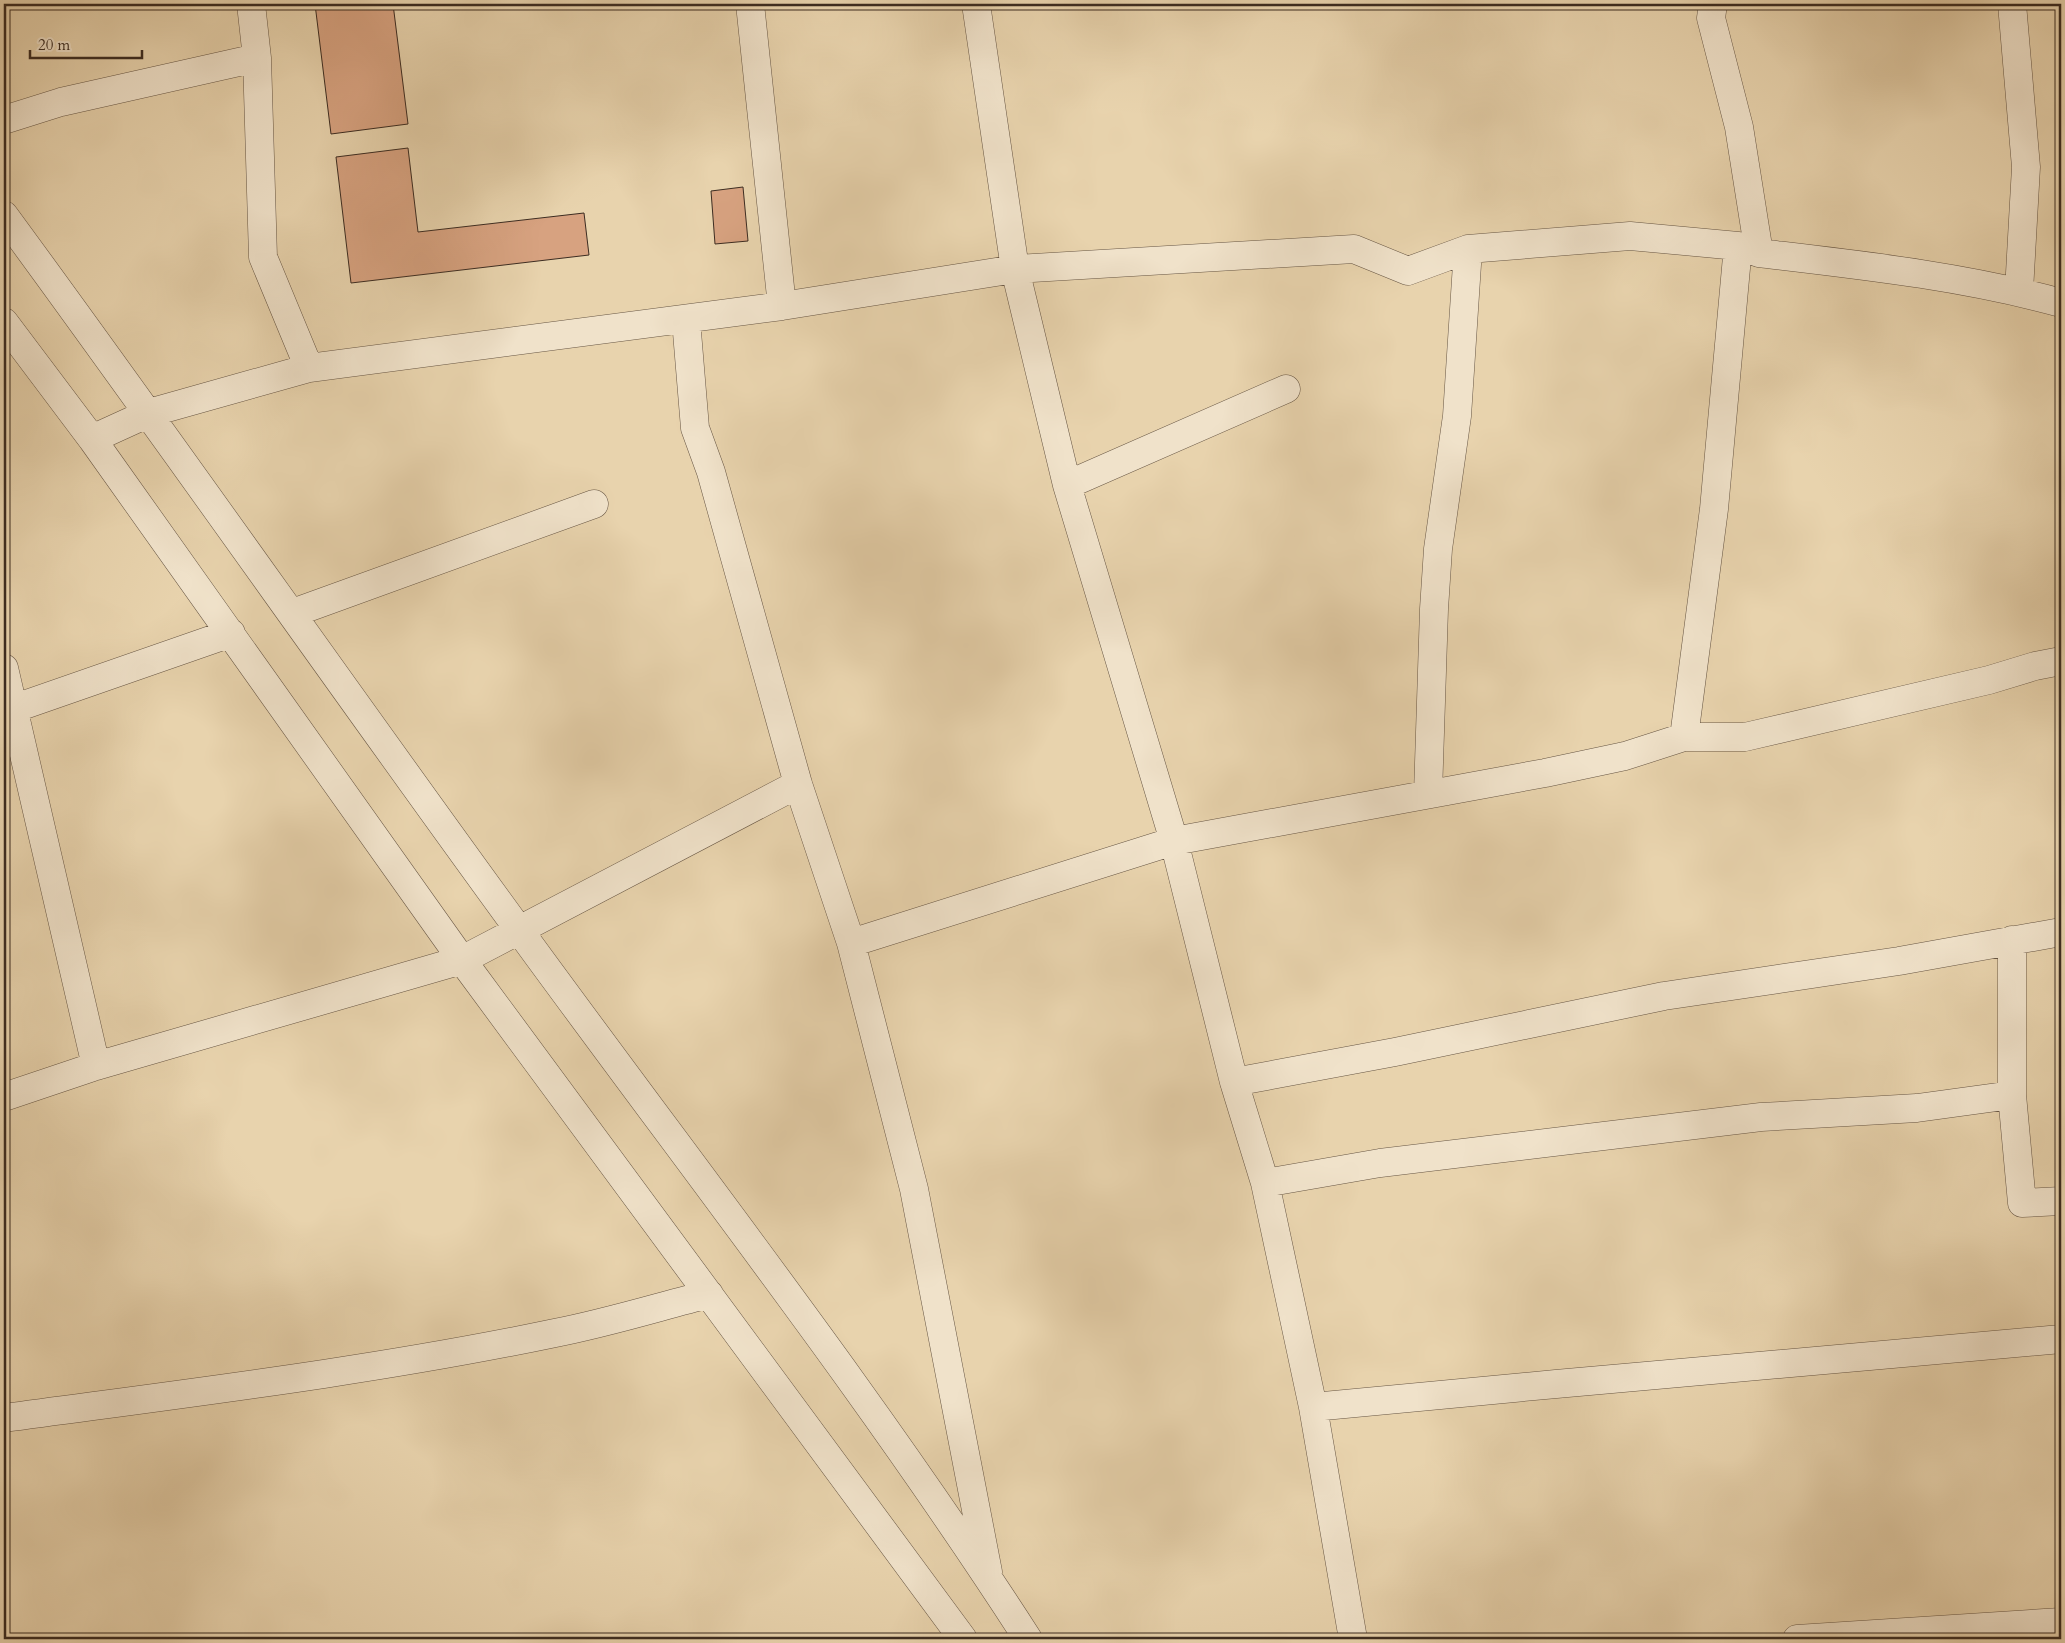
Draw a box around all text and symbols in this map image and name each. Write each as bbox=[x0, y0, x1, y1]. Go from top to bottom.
scale bar bbox=[30, 28, 142, 60]
text: 20 m bbox=[38, 35, 70, 55]

